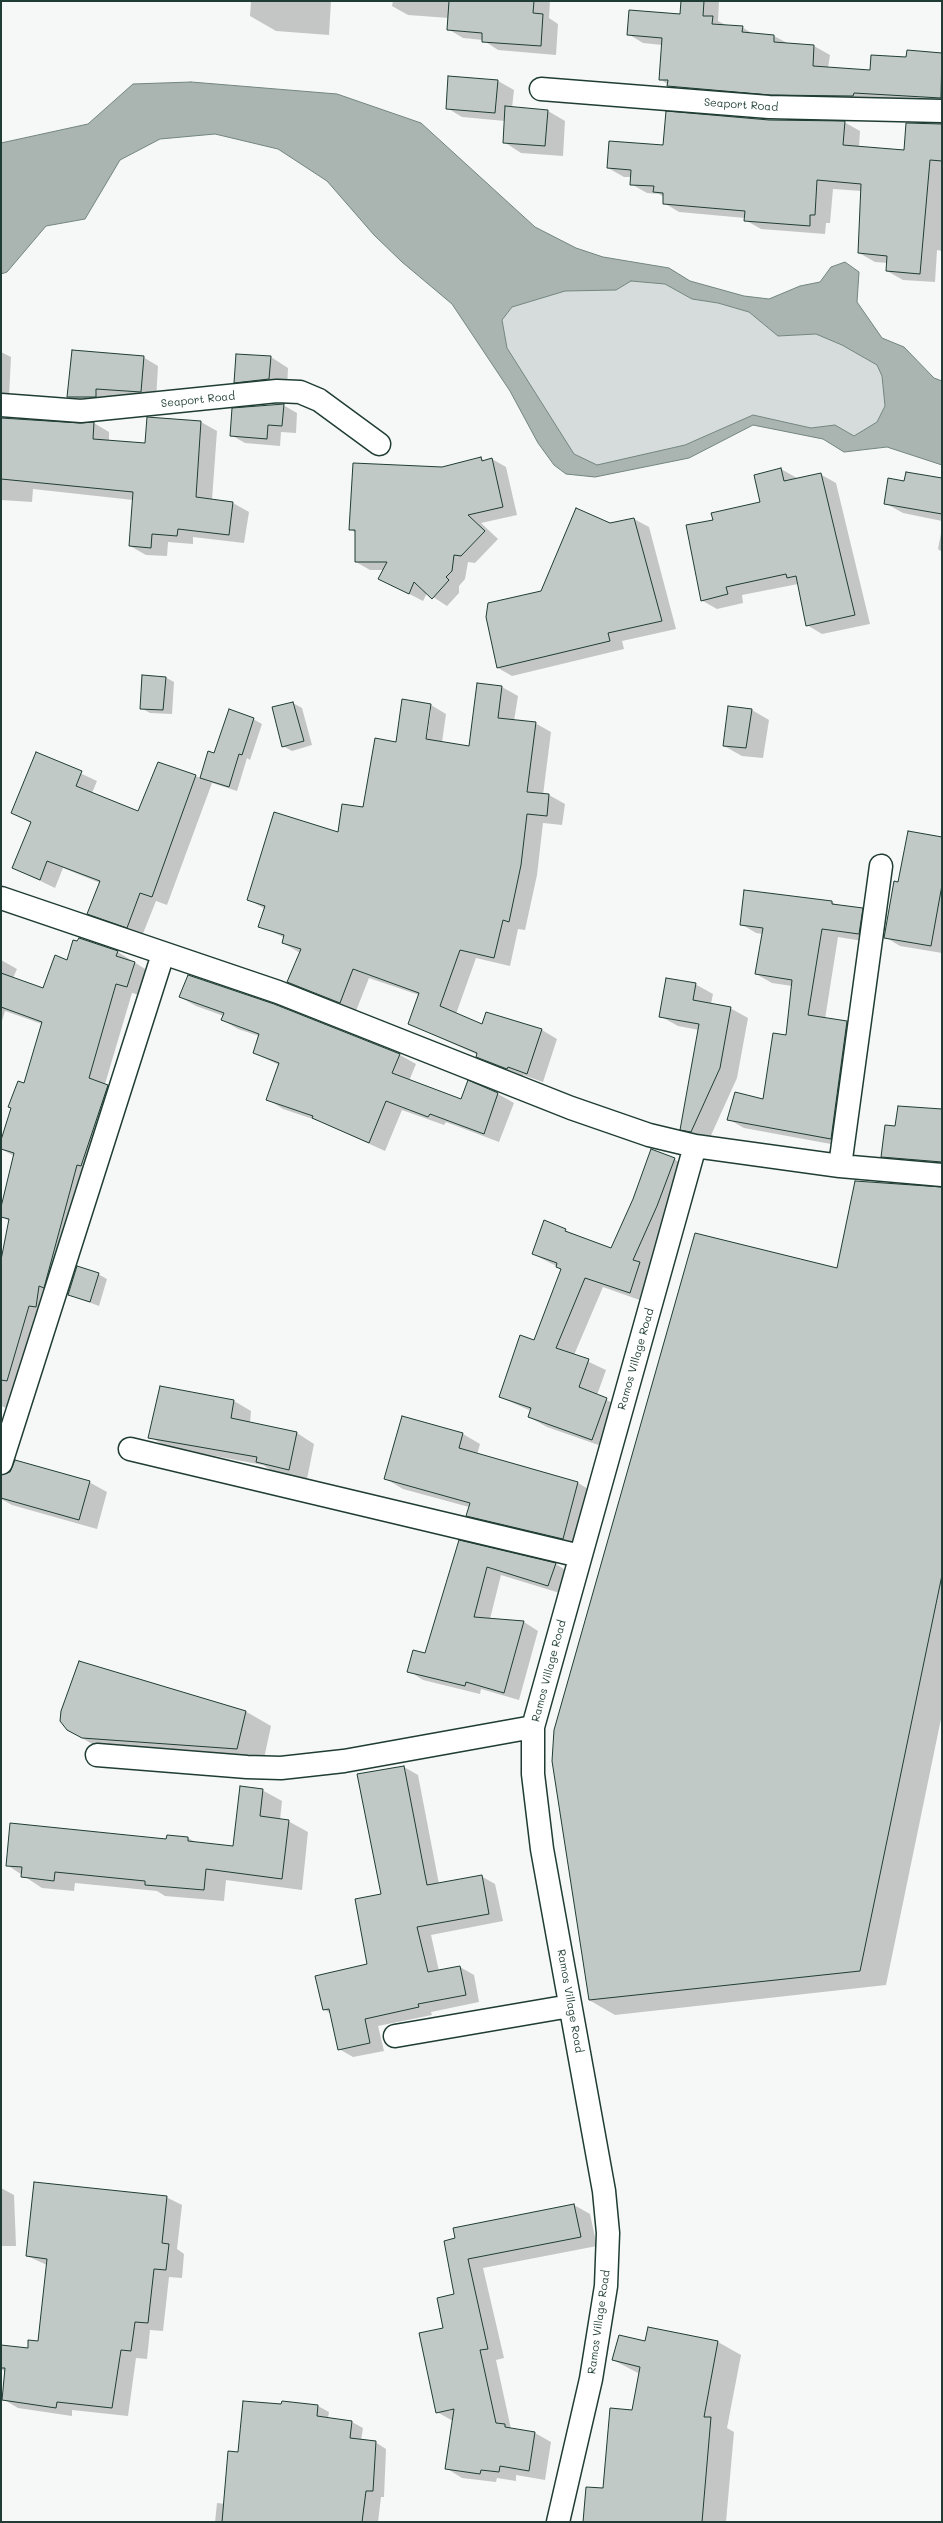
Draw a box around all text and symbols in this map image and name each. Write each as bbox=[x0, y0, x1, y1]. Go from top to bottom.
street label: Seaport Road bbox=[703, 96, 779, 114]
street label: Seaport Road bbox=[160, 390, 236, 410]
street label: Ramos Village Road bbox=[615, 1307, 657, 1411]
street label: Ramos Village Road bbox=[529, 1619, 569, 1723]
street label: Ramos Village Road bbox=[554, 1948, 586, 2054]
street label: Ramos Village Road bbox=[585, 2269, 613, 2375]

